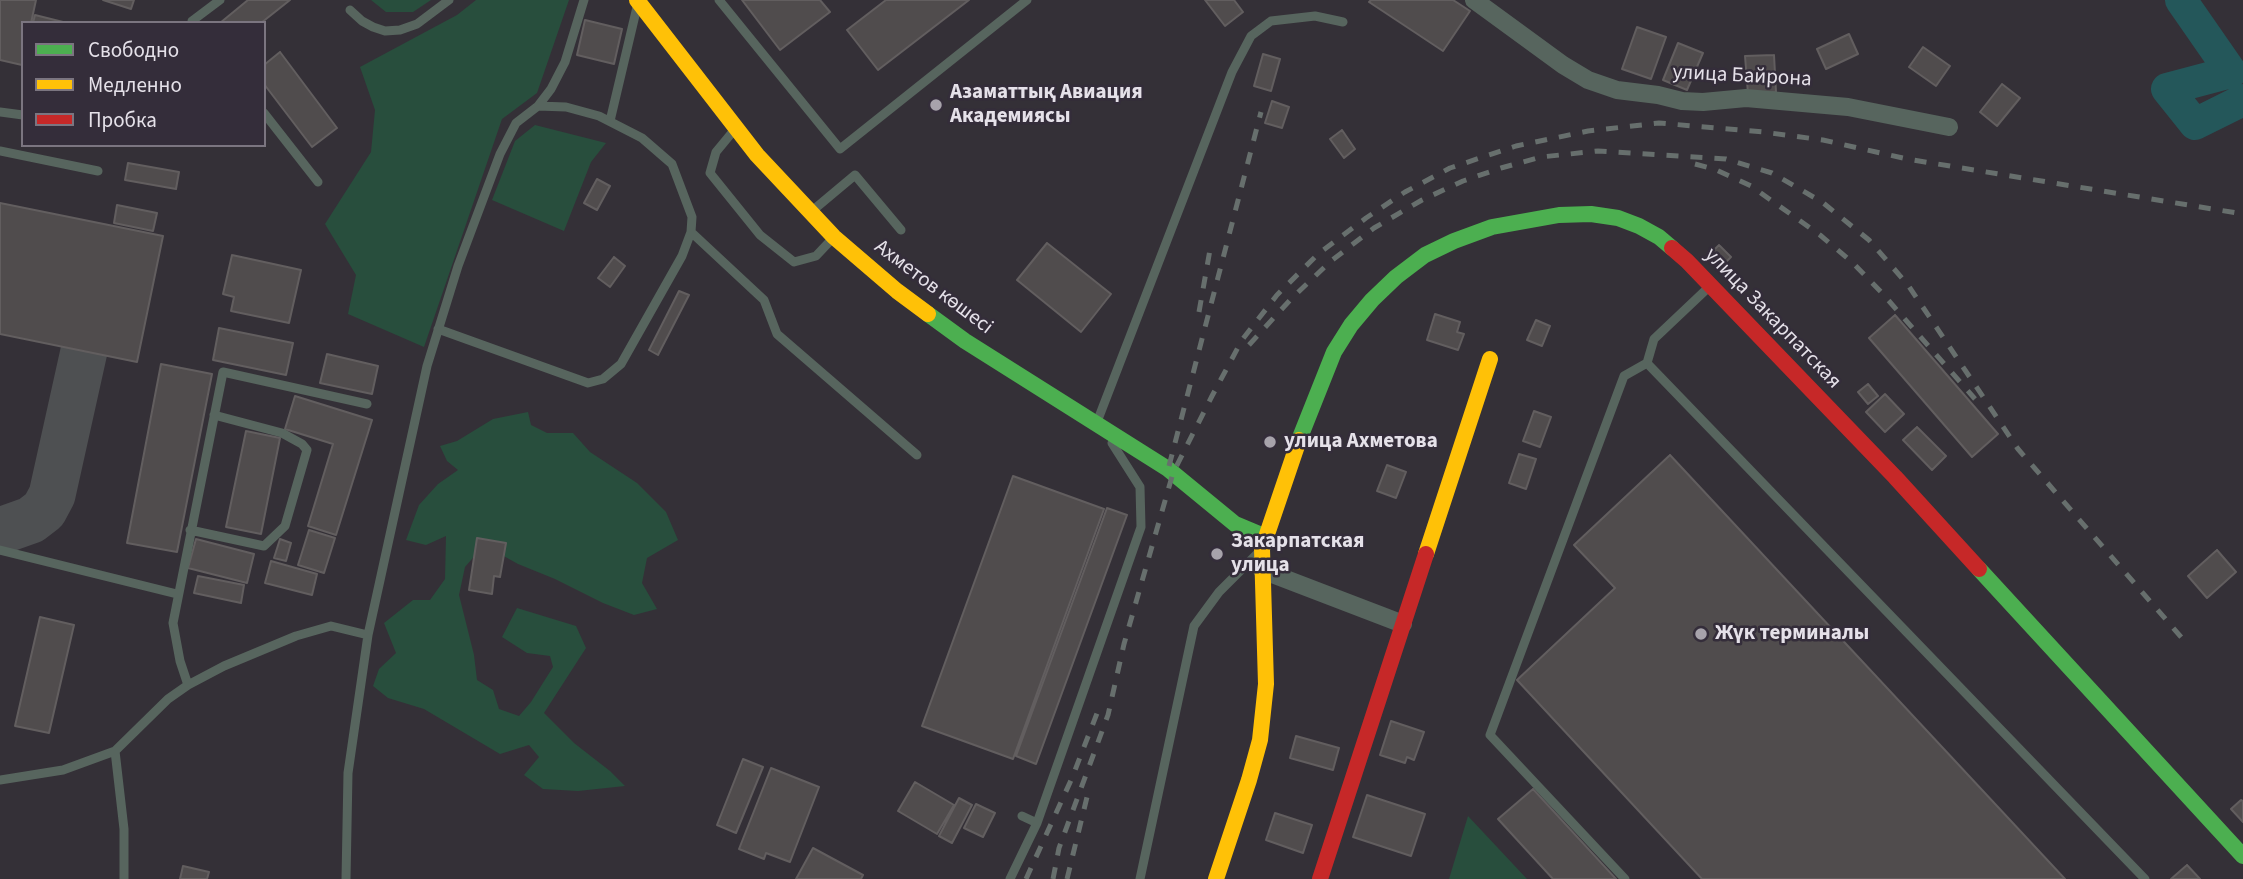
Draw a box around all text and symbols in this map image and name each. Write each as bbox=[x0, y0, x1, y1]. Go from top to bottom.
legend bbox=[21, 21, 266, 147]
text: Свободно bbox=[88, 35, 179, 65]
street label: улица Байрона bbox=[1672, 61, 1812, 93]
text: Медленно bbox=[88, 70, 182, 100]
place label: Азаматтық Авиация Академиясы bbox=[950, 80, 1143, 130]
marker: Азаматтық Авиация Академиясы bbox=[928, 97, 944, 113]
text: Пробка bbox=[88, 105, 157, 135]
street label: Ахметов көшесі bbox=[869, 235, 997, 341]
street label: улица Закарпатская bbox=[1698, 243, 1846, 395]
place label: улица Ахметова bbox=[1284, 429, 1438, 455]
marker: улица Ахметова bbox=[1262, 434, 1278, 450]
place label: Закарпатская улица bbox=[1231, 529, 1364, 579]
marker: Закарпатская улица bbox=[1209, 546, 1225, 562]
place label: Жүк терминалы bbox=[1715, 621, 1869, 647]
marker: Жүк терминалы bbox=[1693, 626, 1709, 642]

